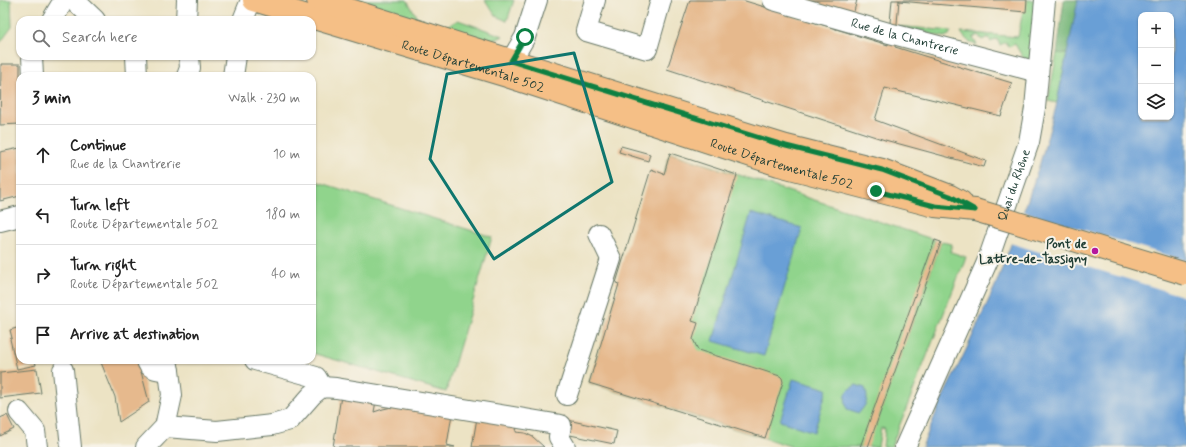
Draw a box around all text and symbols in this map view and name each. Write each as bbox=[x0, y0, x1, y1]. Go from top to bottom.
map controls bbox=[1138, 12, 1174, 120]
button: + bbox=[1138, 12, 1174, 48]
street label: Rue de la Chantrerie bbox=[849, 14, 961, 59]
search box bbox=[16, 16, 316, 60]
icon: search bbox=[30, 27, 52, 49]
text: Search here bbox=[62, 28, 138, 48]
route start bbox=[516, 28, 534, 46]
street label: Route Départementale 502 bbox=[400, 36, 547, 96]
button: − bbox=[1138, 48, 1174, 84]
button: layers bbox=[1138, 84, 1174, 120]
text: 3 min bbox=[32, 87, 71, 109]
text: Walk · 230 m bbox=[228, 90, 300, 107]
street label: Route Départementale 502 bbox=[708, 135, 856, 193]
text: Continue bbox=[70, 136, 126, 156]
icon: ahead bbox=[32, 144, 54, 166]
text: 10 m bbox=[273, 146, 300, 163]
street label: Quai du Rhône bbox=[994, 147, 1034, 223]
text: Rue de la Chantrerie bbox=[70, 156, 181, 173]
route end bbox=[867, 182, 885, 200]
text: Turn left bbox=[70, 196, 130, 216]
icon: left bbox=[32, 204, 54, 226]
text: 180 m bbox=[265, 206, 300, 223]
text: Route Départementale 502 bbox=[70, 216, 219, 233]
place label: Pont de Lattre-de-Tassigny bbox=[979, 236, 1088, 269]
marker: Pont de Lattre-de-Tassigny bbox=[1090, 246, 1100, 256]
text: Turn right bbox=[70, 256, 137, 276]
icon: right bbox=[32, 264, 54, 286]
text: 40 m bbox=[271, 266, 300, 283]
text: Route Départementale 502 bbox=[70, 276, 219, 293]
icon: arrive bbox=[32, 324, 54, 346]
text: Arrive at destination bbox=[70, 325, 199, 345]

